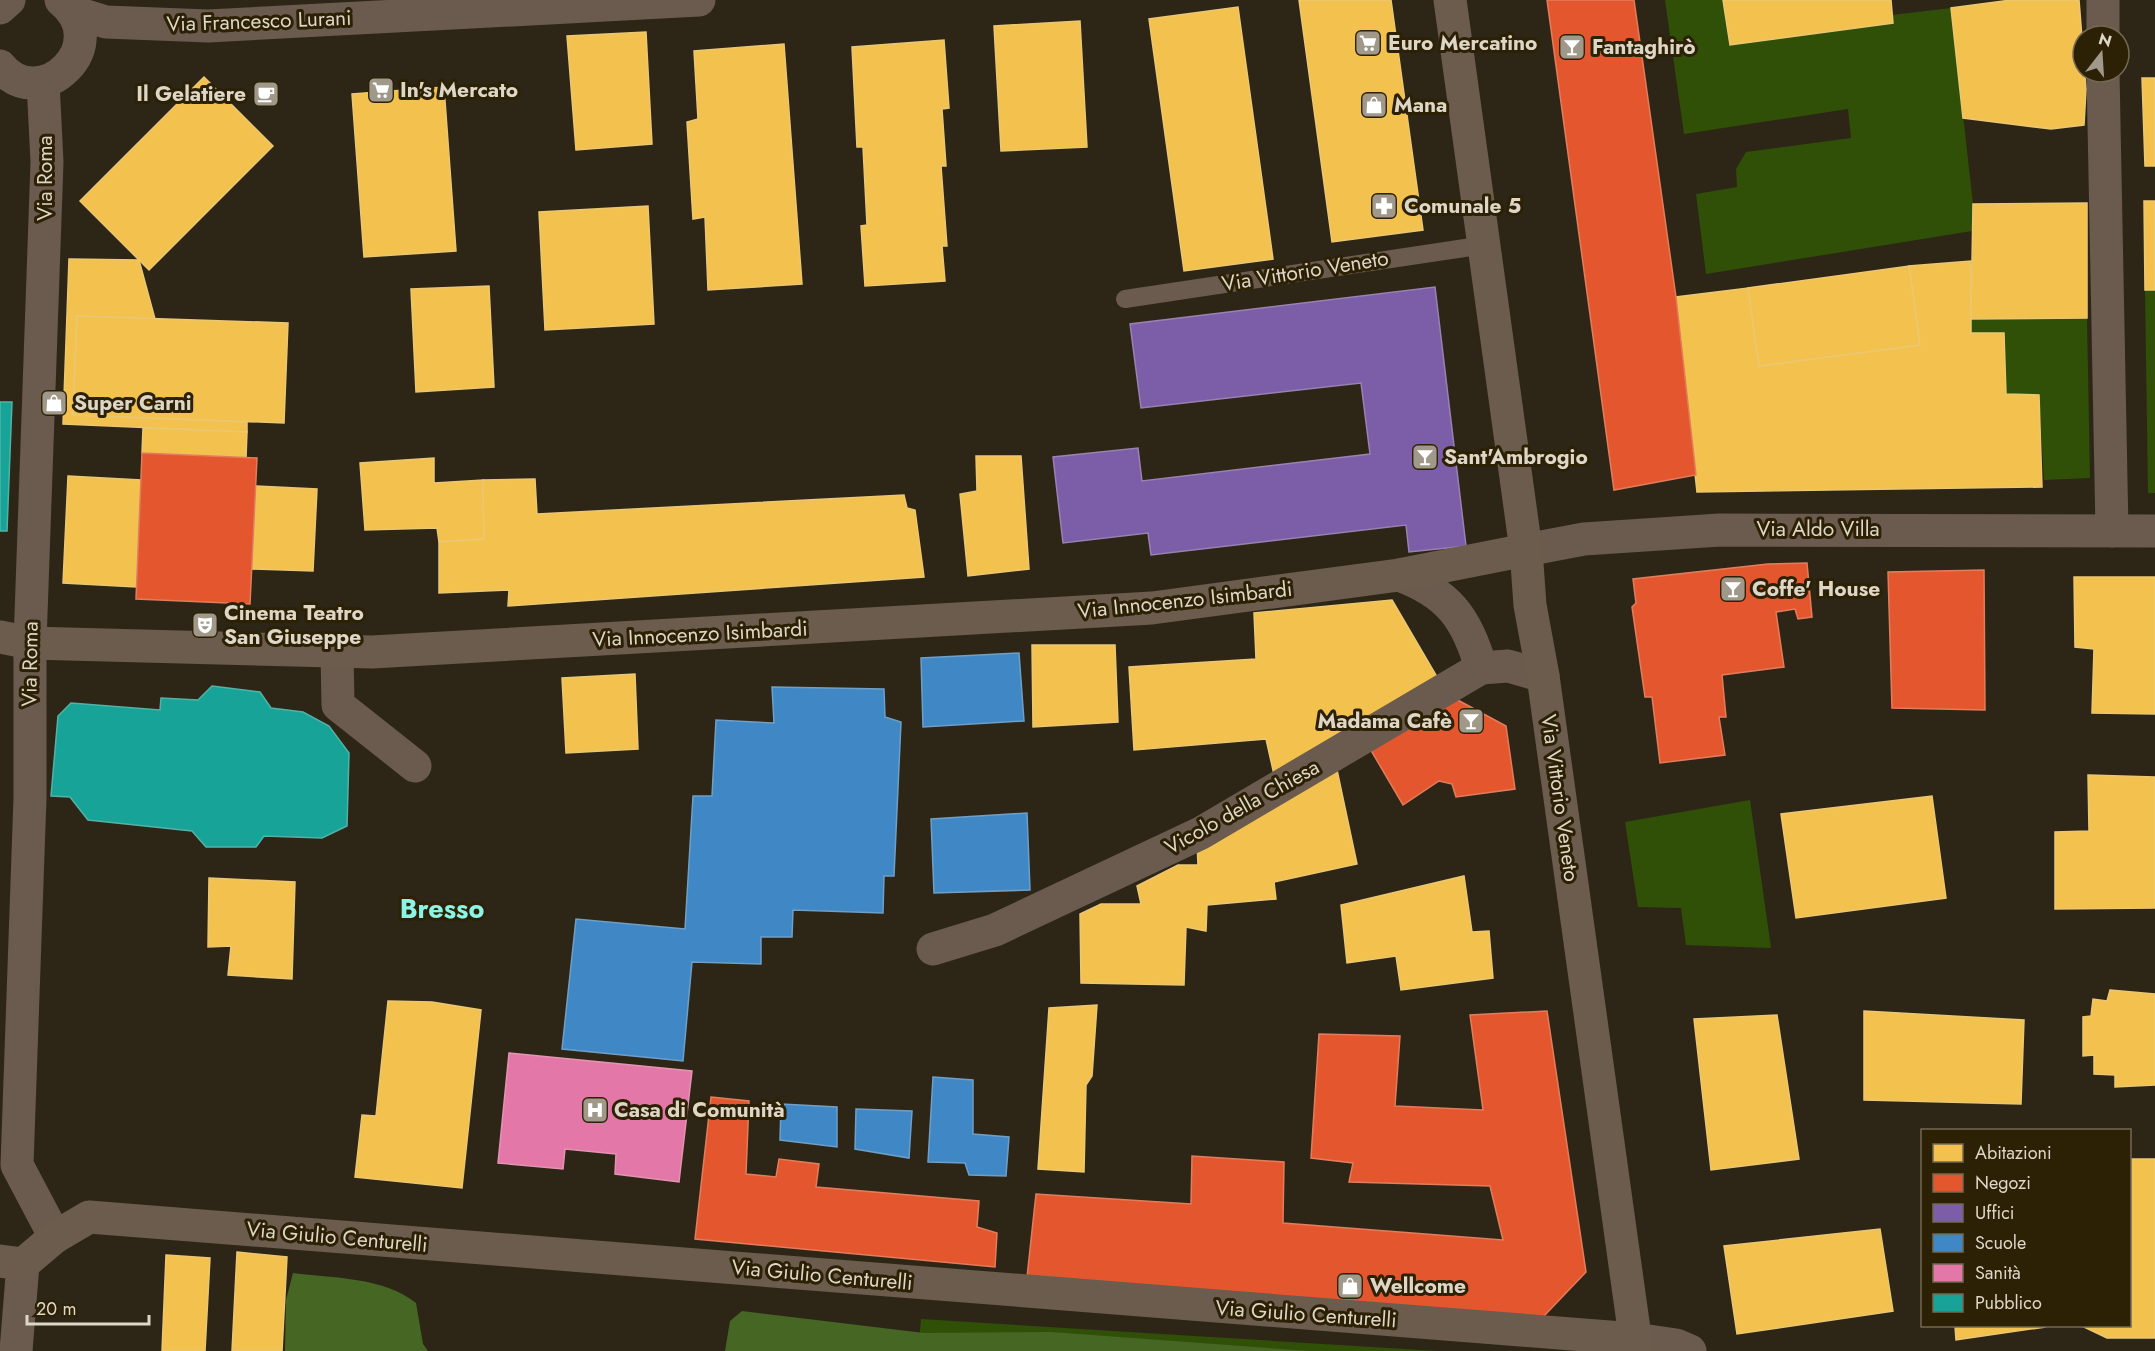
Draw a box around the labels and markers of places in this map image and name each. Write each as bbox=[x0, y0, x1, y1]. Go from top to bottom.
supermarket icon: Euro Mercatino bbox=[1353, 28, 1383, 58]
place label: Euro Mercatino bbox=[1388, 28, 1537, 58]
bar icon: Fantaghirò bbox=[1557, 32, 1587, 62]
place label: Fantaghirò bbox=[1592, 32, 1696, 62]
supermarket icon: In's Mercato bbox=[366, 75, 396, 105]
place label: In's Mercato bbox=[400, 75, 518, 105]
place label: Il Gelatiere bbox=[136, 79, 246, 109]
cafe icon: Il Gelatiere bbox=[251, 79, 281, 109]
shop icon: Mana bbox=[1359, 90, 1389, 120]
place label: Mana bbox=[1394, 90, 1447, 120]
pharmacy icon: Comunale 5 bbox=[1369, 191, 1399, 221]
place label: Comunale 5 bbox=[1404, 191, 1521, 221]
shop icon: Super Carni bbox=[39, 388, 69, 418]
place label: Super Carni bbox=[74, 388, 192, 418]
bar icon: Sant'Ambrogio bbox=[1410, 442, 1440, 472]
place label: Sant'Ambrogio bbox=[1444, 442, 1588, 472]
bar icon: Coffe' House bbox=[1718, 574, 1748, 604]
place label: Coffe' House bbox=[1752, 574, 1880, 604]
place label: Cinema Teatro San Giuseppe bbox=[224, 598, 364, 652]
theatre icon: Cinema Teatro San Giuseppe bbox=[190, 610, 220, 640]
place label: Madama Cafè bbox=[1318, 706, 1452, 736]
bar icon: Madama Cafè bbox=[1456, 706, 1486, 736]
hospital icon: Casa di Comunità bbox=[580, 1095, 610, 1125]
place label: Casa di Comunità bbox=[614, 1095, 785, 1125]
shop icon: Wellcome bbox=[1335, 1271, 1365, 1301]
place label: Wellcome bbox=[1370, 1271, 1466, 1301]

